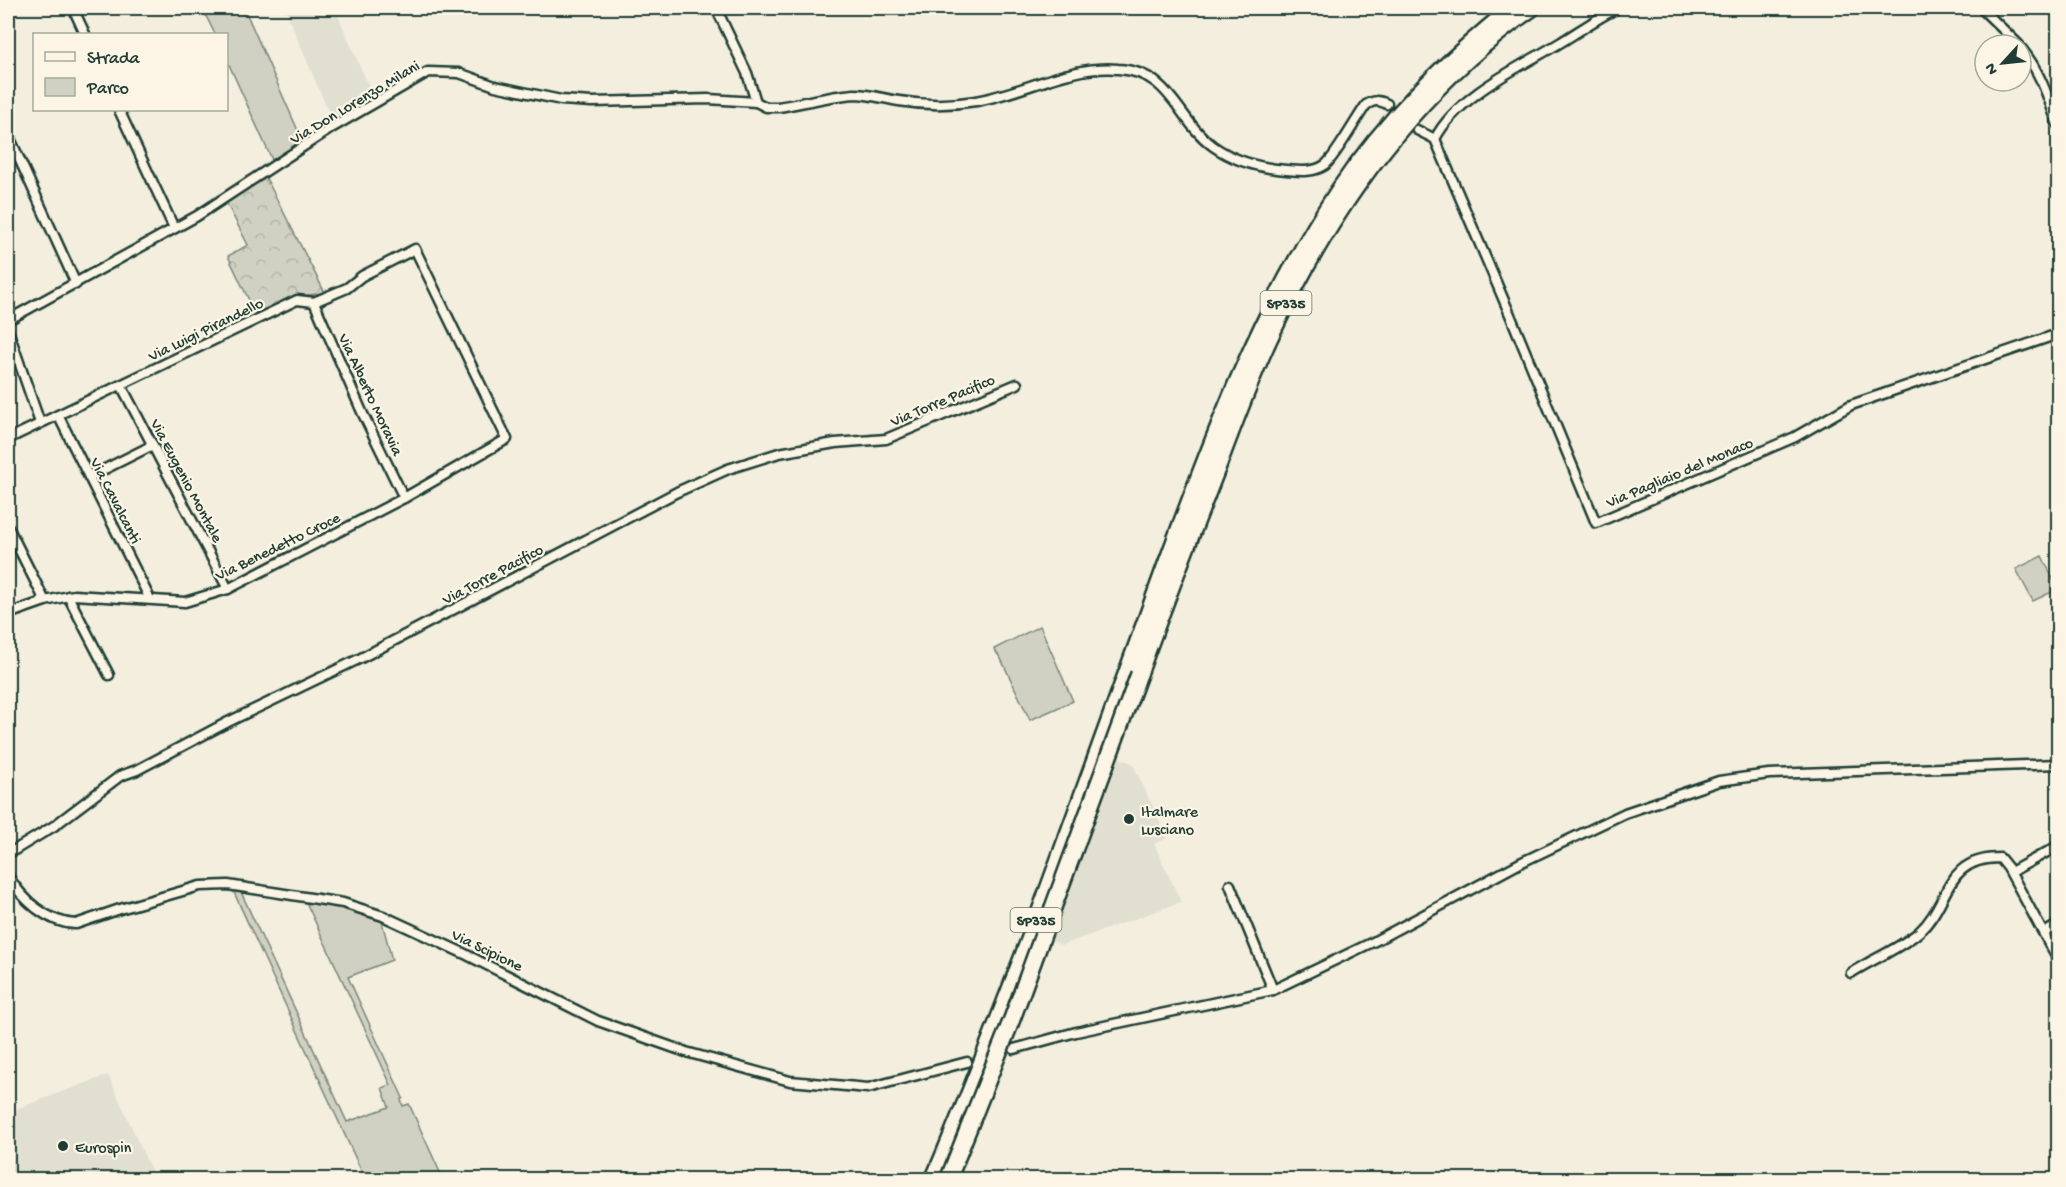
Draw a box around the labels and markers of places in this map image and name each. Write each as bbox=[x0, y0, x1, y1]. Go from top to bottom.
place label: Italmare Lusciano bbox=[1141, 804, 1199, 841]
marker: Italmare Lusciano bbox=[1122, 812, 1136, 826]
marker: Eurospin bbox=[56, 1139, 70, 1153]
place label: Eurospin bbox=[75, 1140, 132, 1159]

